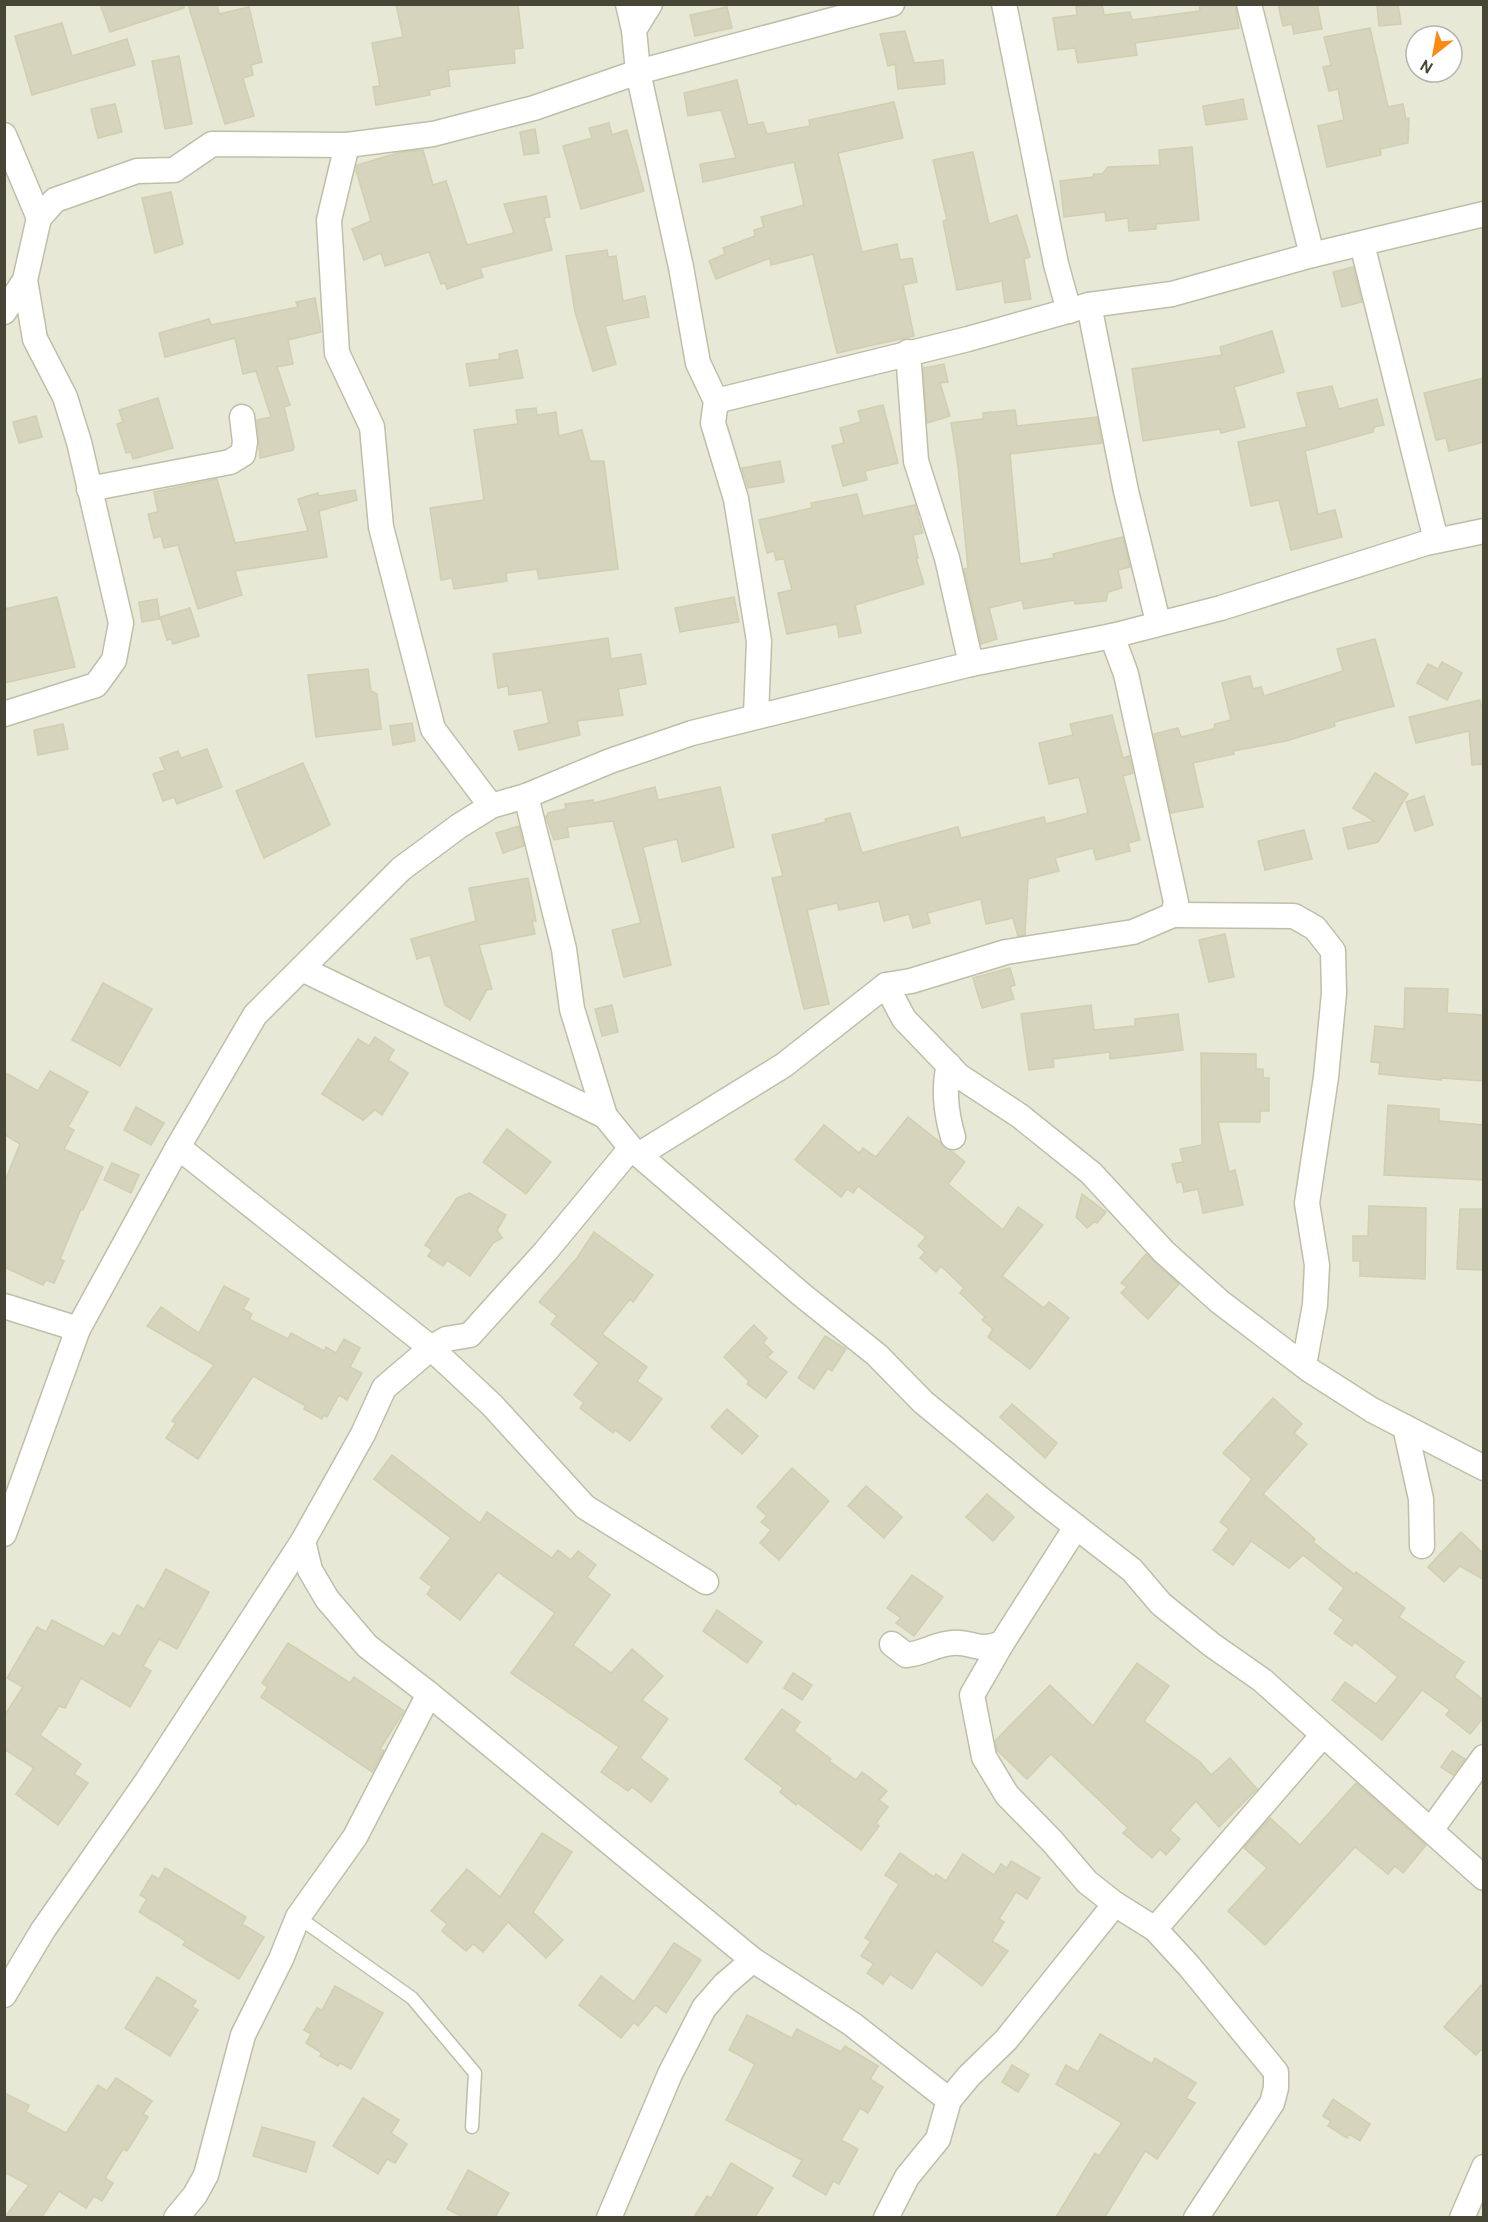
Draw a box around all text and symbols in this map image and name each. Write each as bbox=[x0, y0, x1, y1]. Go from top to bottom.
north arrow bbox=[1404, 24, 1464, 84]
text: N bbox=[1417, 55, 1436, 77]

